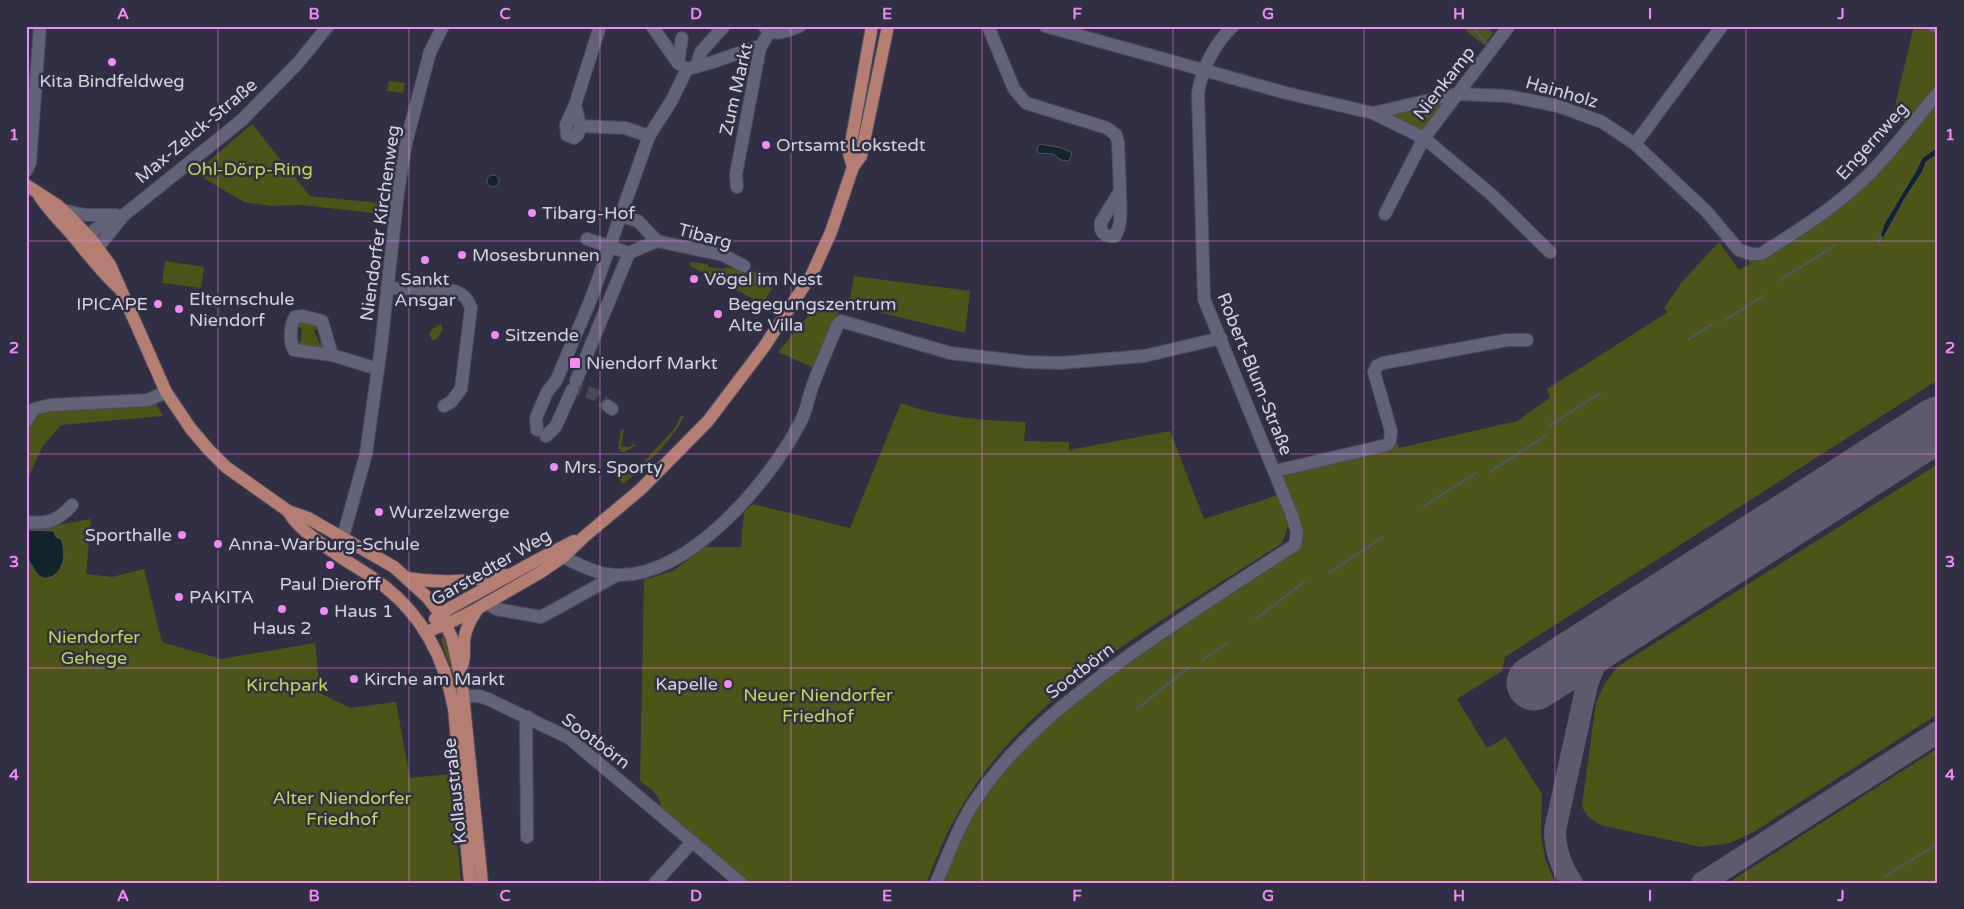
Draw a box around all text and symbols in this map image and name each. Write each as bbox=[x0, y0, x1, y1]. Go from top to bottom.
text: A bbox=[117, 4, 129, 24]
text: B bbox=[308, 4, 320, 24]
text: C bbox=[499, 4, 511, 24]
text: D bbox=[690, 4, 702, 24]
text: E bbox=[882, 4, 892, 24]
text: F bbox=[1072, 4, 1082, 24]
text: G bbox=[1262, 4, 1274, 24]
text: H bbox=[1453, 4, 1465, 24]
text: I bbox=[1648, 4, 1652, 24]
text: J bbox=[1836, 4, 1845, 24]
street label: Zum Markt bbox=[715, 40, 757, 138]
street label: Nienkamp bbox=[1408, 42, 1480, 124]
marker: Kita Bindfeldweg bbox=[106, 56, 118, 68]
place label: Kita Bindfeldweg bbox=[39, 70, 185, 92]
street label: Hainholz bbox=[1523, 71, 1601, 113]
street label: Max-Zelck-Straße bbox=[131, 74, 261, 188]
street label: Engernweg bbox=[1831, 98, 1913, 184]
street label: Niendorfer Kirchenweg bbox=[355, 124, 405, 322]
text: 1 bbox=[9, 125, 19, 145]
text: 1 bbox=[1945, 125, 1955, 145]
place label: Ortsamt Lokstedt bbox=[776, 134, 926, 156]
marker: Ortsamt Lokstedt bbox=[760, 139, 772, 151]
park label: Ohl-Dörp-Ring bbox=[187, 158, 313, 180]
place label: Tibarg-Hof bbox=[542, 202, 635, 224]
marker: Tibarg-Hof bbox=[526, 207, 538, 219]
street label: Tibarg bbox=[676, 218, 734, 254]
place label: Mosesbrunnen bbox=[472, 244, 600, 266]
marker: Mosesbrunnen bbox=[456, 249, 468, 261]
marker: Sankt Ansgar bbox=[419, 254, 431, 266]
place label: Sankt Ansgar bbox=[394, 268, 456, 311]
place label: Vögel im Nest bbox=[704, 268, 823, 290]
marker: Vögel im Nest bbox=[688, 273, 700, 285]
place label: Elternschule Niendorf bbox=[189, 288, 295, 331]
street label: Robert-Blum-Straße bbox=[1212, 289, 1298, 459]
place label: IPICAPE bbox=[76, 293, 148, 315]
place label: Begegungszentrum Alte Villa bbox=[728, 293, 897, 336]
marker: IPICAPE bbox=[152, 298, 164, 310]
marker: Elternschule Niendorf bbox=[173, 303, 185, 315]
marker: Begegungszentrum Alte Villa bbox=[712, 308, 724, 320]
place label: Sitzende bbox=[505, 324, 579, 346]
marker: Sitzende bbox=[489, 329, 501, 341]
text: 2 bbox=[9, 338, 19, 358]
text: 2 bbox=[1945, 338, 1955, 358]
place label: Niendorf Markt bbox=[586, 352, 718, 374]
marker: Niendorf Markt bbox=[568, 356, 582, 370]
place label: Mrs. Sporty bbox=[564, 456, 663, 478]
marker: Mrs. Sporty bbox=[548, 461, 560, 473]
place label: Wurzelzwerge bbox=[389, 501, 509, 523]
marker: Wurzelzwerge bbox=[373, 506, 385, 518]
place label: Sporthalle bbox=[85, 524, 172, 546]
street label: Garstedter Weg bbox=[427, 524, 555, 610]
marker: Sporthalle bbox=[176, 529, 188, 541]
place label: Anna-Warburg-Schule bbox=[228, 533, 420, 555]
marker: Anna-Warburg-Schule bbox=[212, 538, 224, 550]
text: 3 bbox=[9, 552, 19, 572]
text: 3 bbox=[1945, 552, 1955, 572]
marker: Paul Dieroff bbox=[324, 559, 336, 571]
place label: Paul Dieroff bbox=[279, 573, 381, 595]
place label: PAKITA bbox=[189, 586, 254, 608]
marker: PAKITA bbox=[173, 591, 185, 603]
place label: Haus 1 bbox=[334, 600, 393, 622]
marker: Haus 2 bbox=[276, 603, 288, 615]
marker: Haus 1 bbox=[318, 605, 330, 617]
place label: Haus 2 bbox=[252, 617, 312, 639]
park label: Niendorfer Gehege bbox=[48, 626, 140, 669]
street label: Sootbörn bbox=[1041, 638, 1119, 704]
place label: Kirche am Markt bbox=[364, 668, 505, 690]
marker: Kirche am Markt bbox=[348, 673, 360, 685]
place label: Kapelle bbox=[655, 673, 718, 695]
park label: Kirchpark bbox=[246, 674, 328, 696]
marker: Kapelle bbox=[722, 678, 734, 690]
park label: Neuer Niendorfer Friedhof bbox=[743, 684, 893, 727]
street label: Sootbörn bbox=[557, 708, 635, 774]
street label: Kollaustraße bbox=[438, 737, 472, 845]
text: 4 bbox=[9, 765, 19, 785]
text: 4 bbox=[1945, 765, 1955, 785]
park label: Alter Niendorfer Friedhof bbox=[273, 787, 412, 830]
text: A bbox=[117, 886, 129, 906]
text: B bbox=[308, 886, 320, 906]
text: C bbox=[499, 886, 511, 906]
text: D bbox=[690, 886, 702, 906]
text: E bbox=[882, 886, 892, 906]
text: F bbox=[1072, 886, 1082, 906]
text: G bbox=[1262, 886, 1274, 906]
text: H bbox=[1453, 886, 1465, 906]
text: I bbox=[1648, 886, 1652, 906]
text: J bbox=[1836, 886, 1845, 906]

